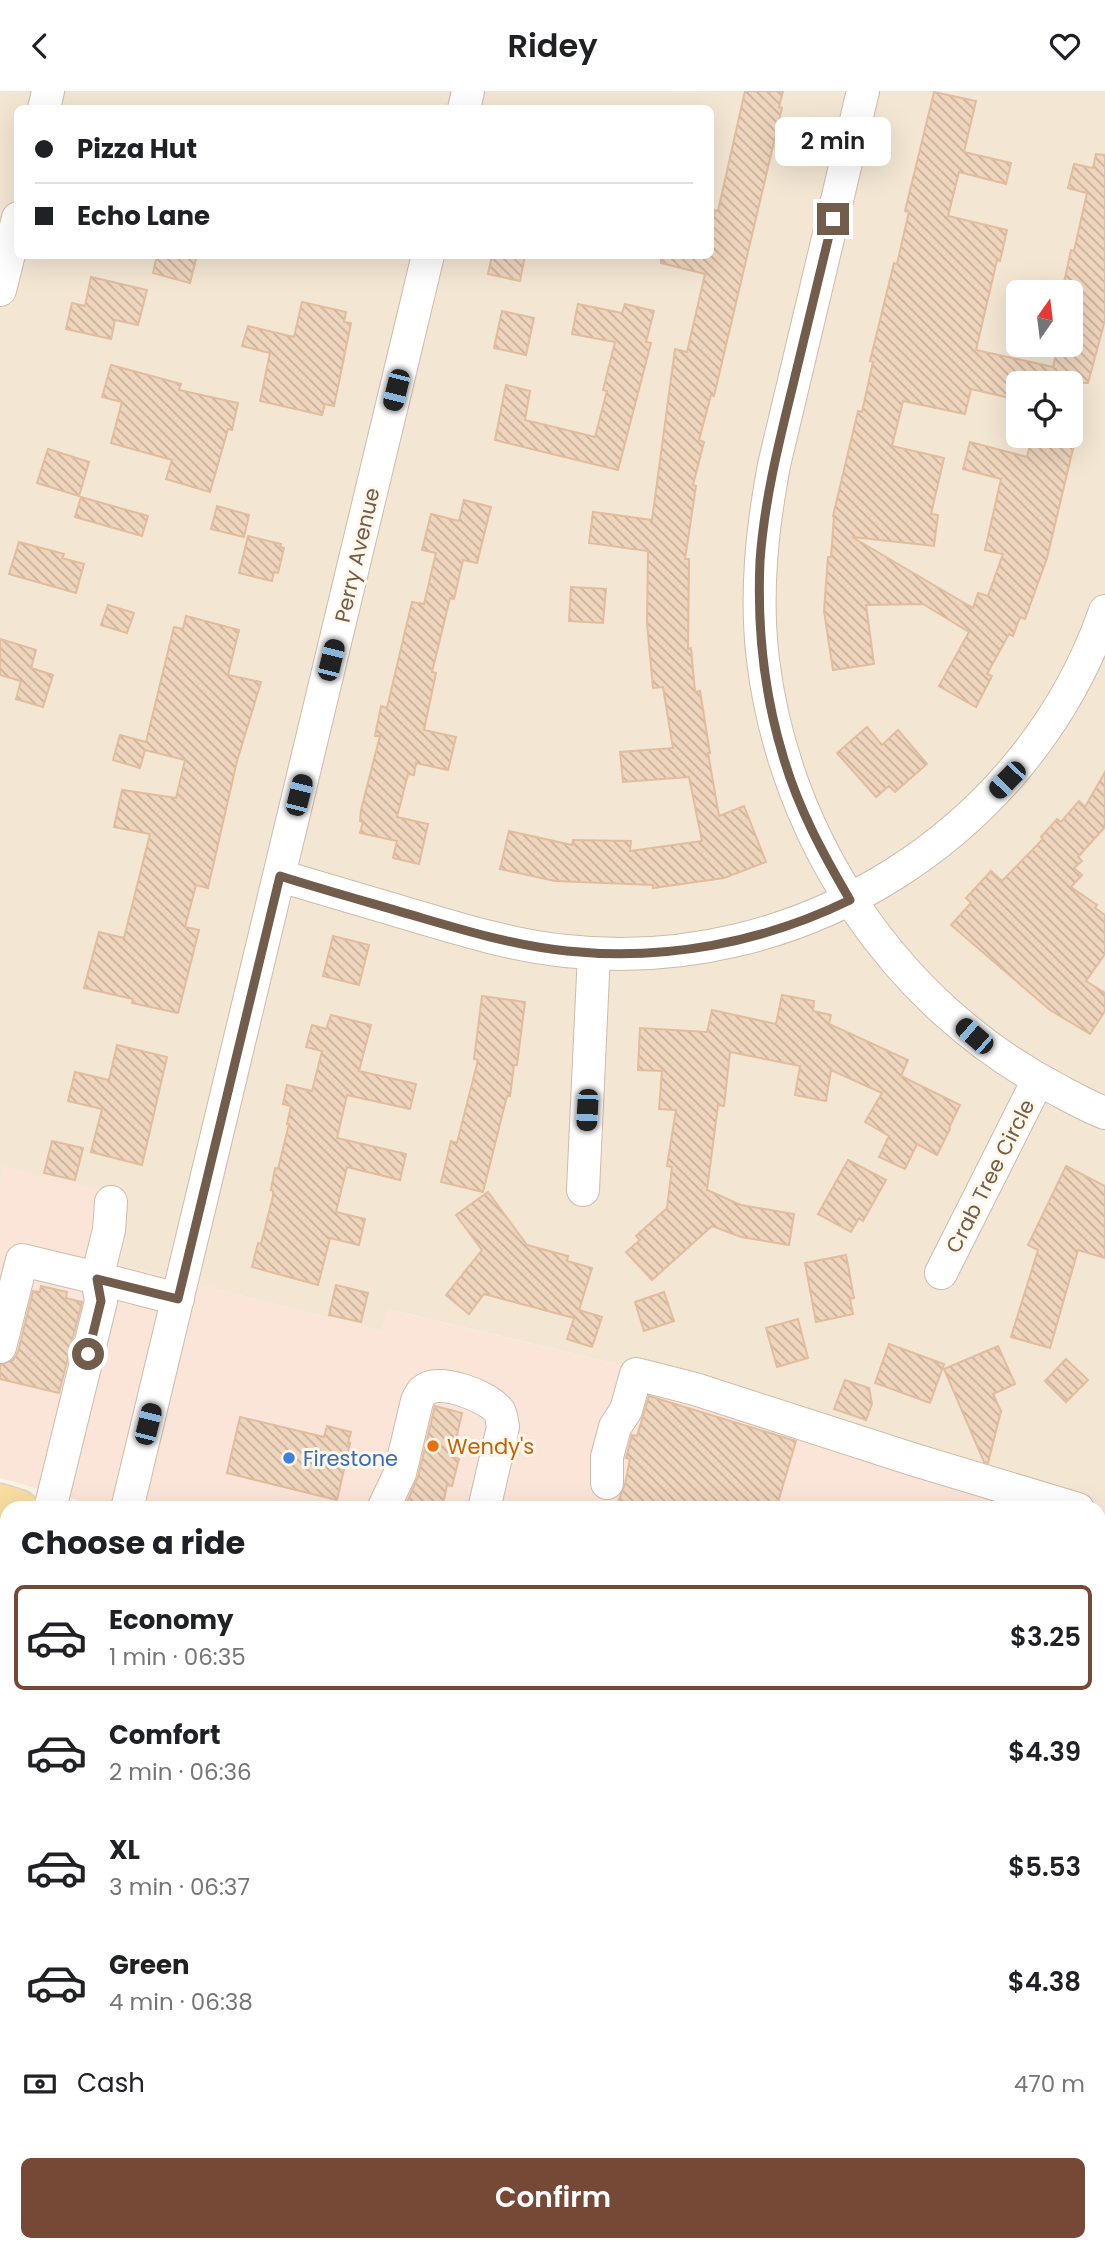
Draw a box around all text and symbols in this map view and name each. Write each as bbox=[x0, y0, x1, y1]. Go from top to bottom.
text: Ridey bbox=[507, 23, 598, 68]
icon: back bbox=[21, 27, 59, 65]
icon: heart bbox=[1046, 27, 1084, 65]
callout: 2 min bbox=[775, 117, 891, 167]
text: 2 min bbox=[801, 125, 865, 157]
text: Pizza Hut bbox=[77, 131, 197, 167]
text: Echo Lane bbox=[77, 198, 210, 234]
route end bbox=[817, 203, 849, 235]
north arrow bbox=[1006, 280, 1083, 357]
map controls bbox=[1006, 280, 1083, 448]
car bbox=[381, 367, 412, 413]
button: locate bbox=[1006, 371, 1083, 448]
street label: Perry Avenue bbox=[327, 485, 387, 625]
car bbox=[316, 637, 347, 683]
car bbox=[985, 758, 1030, 802]
car bbox=[284, 772, 315, 818]
car bbox=[952, 1014, 997, 1058]
car bbox=[576, 1088, 599, 1132]
street label: Crab Tree Circle bbox=[939, 1094, 1041, 1258]
route start bbox=[72, 1338, 104, 1370]
car bbox=[133, 1401, 164, 1447]
place label: Wendy's bbox=[447, 1432, 534, 1461]
marker: Wendy's bbox=[425, 1438, 441, 1454]
place label: Firestone bbox=[303, 1444, 398, 1473]
marker: Firestone bbox=[281, 1450, 297, 1466]
text: Choose a ride bbox=[21, 1520, 245, 1565]
text: Economy bbox=[109, 1602, 233, 1638]
icon: car bbox=[25, 1606, 88, 1669]
text: $3.25 bbox=[1010, 1619, 1081, 1655]
text: 1 min · 06:35 bbox=[109, 1641, 246, 1673]
text: Comfort bbox=[109, 1717, 221, 1753]
icon: car bbox=[25, 1721, 88, 1784]
text: $4.39 bbox=[1008, 1734, 1081, 1770]
text: 2 min · 06:36 bbox=[109, 1756, 252, 1788]
text: XL bbox=[109, 1832, 140, 1868]
icon: car bbox=[25, 1836, 88, 1899]
text: $5.53 bbox=[1008, 1849, 1081, 1885]
text: 3 min · 06:37 bbox=[109, 1871, 250, 1903]
text: Green bbox=[109, 1947, 190, 1983]
icon: car bbox=[25, 1951, 88, 2014]
text: $4.38 bbox=[1008, 1964, 1081, 2000]
text: 4 min · 06:38 bbox=[109, 1986, 253, 2018]
icon: cash bbox=[21, 2065, 59, 2103]
text: Cash bbox=[77, 2065, 145, 2101]
text: 470 m bbox=[1014, 2068, 1085, 2100]
button: Confirm bbox=[21, 2158, 1085, 2238]

